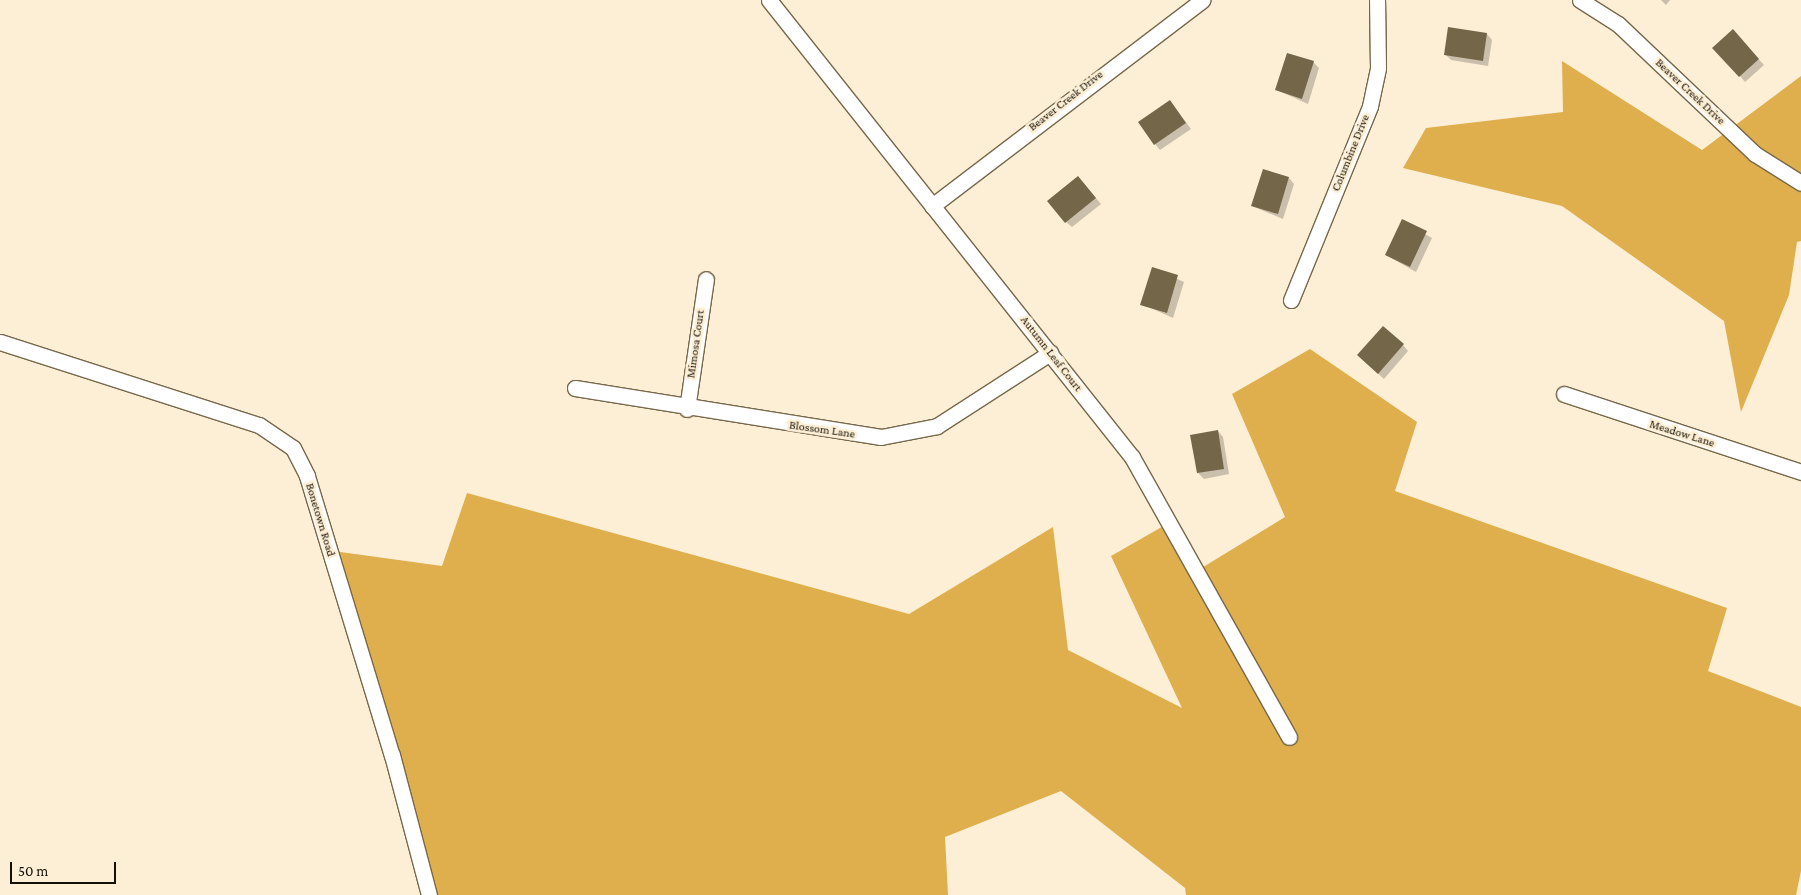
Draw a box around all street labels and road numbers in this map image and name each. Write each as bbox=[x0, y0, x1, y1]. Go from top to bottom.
street label: Beaver Creek Drive bbox=[1652, 56, 1728, 128]
street label: Beaver Creek Drive bbox=[1026, 68, 1106, 134]
street label: Columbine Drive bbox=[1329, 113, 1373, 193]
street label: Mimosa Court bbox=[684, 309, 708, 379]
street label: Autumn Leaf Court bbox=[1017, 313, 1085, 395]
street label: Meadow Lane bbox=[1648, 417, 1716, 451]
street label: Blossom Lane bbox=[788, 418, 856, 442]
street label: Bonetown Road bbox=[302, 482, 338, 558]

